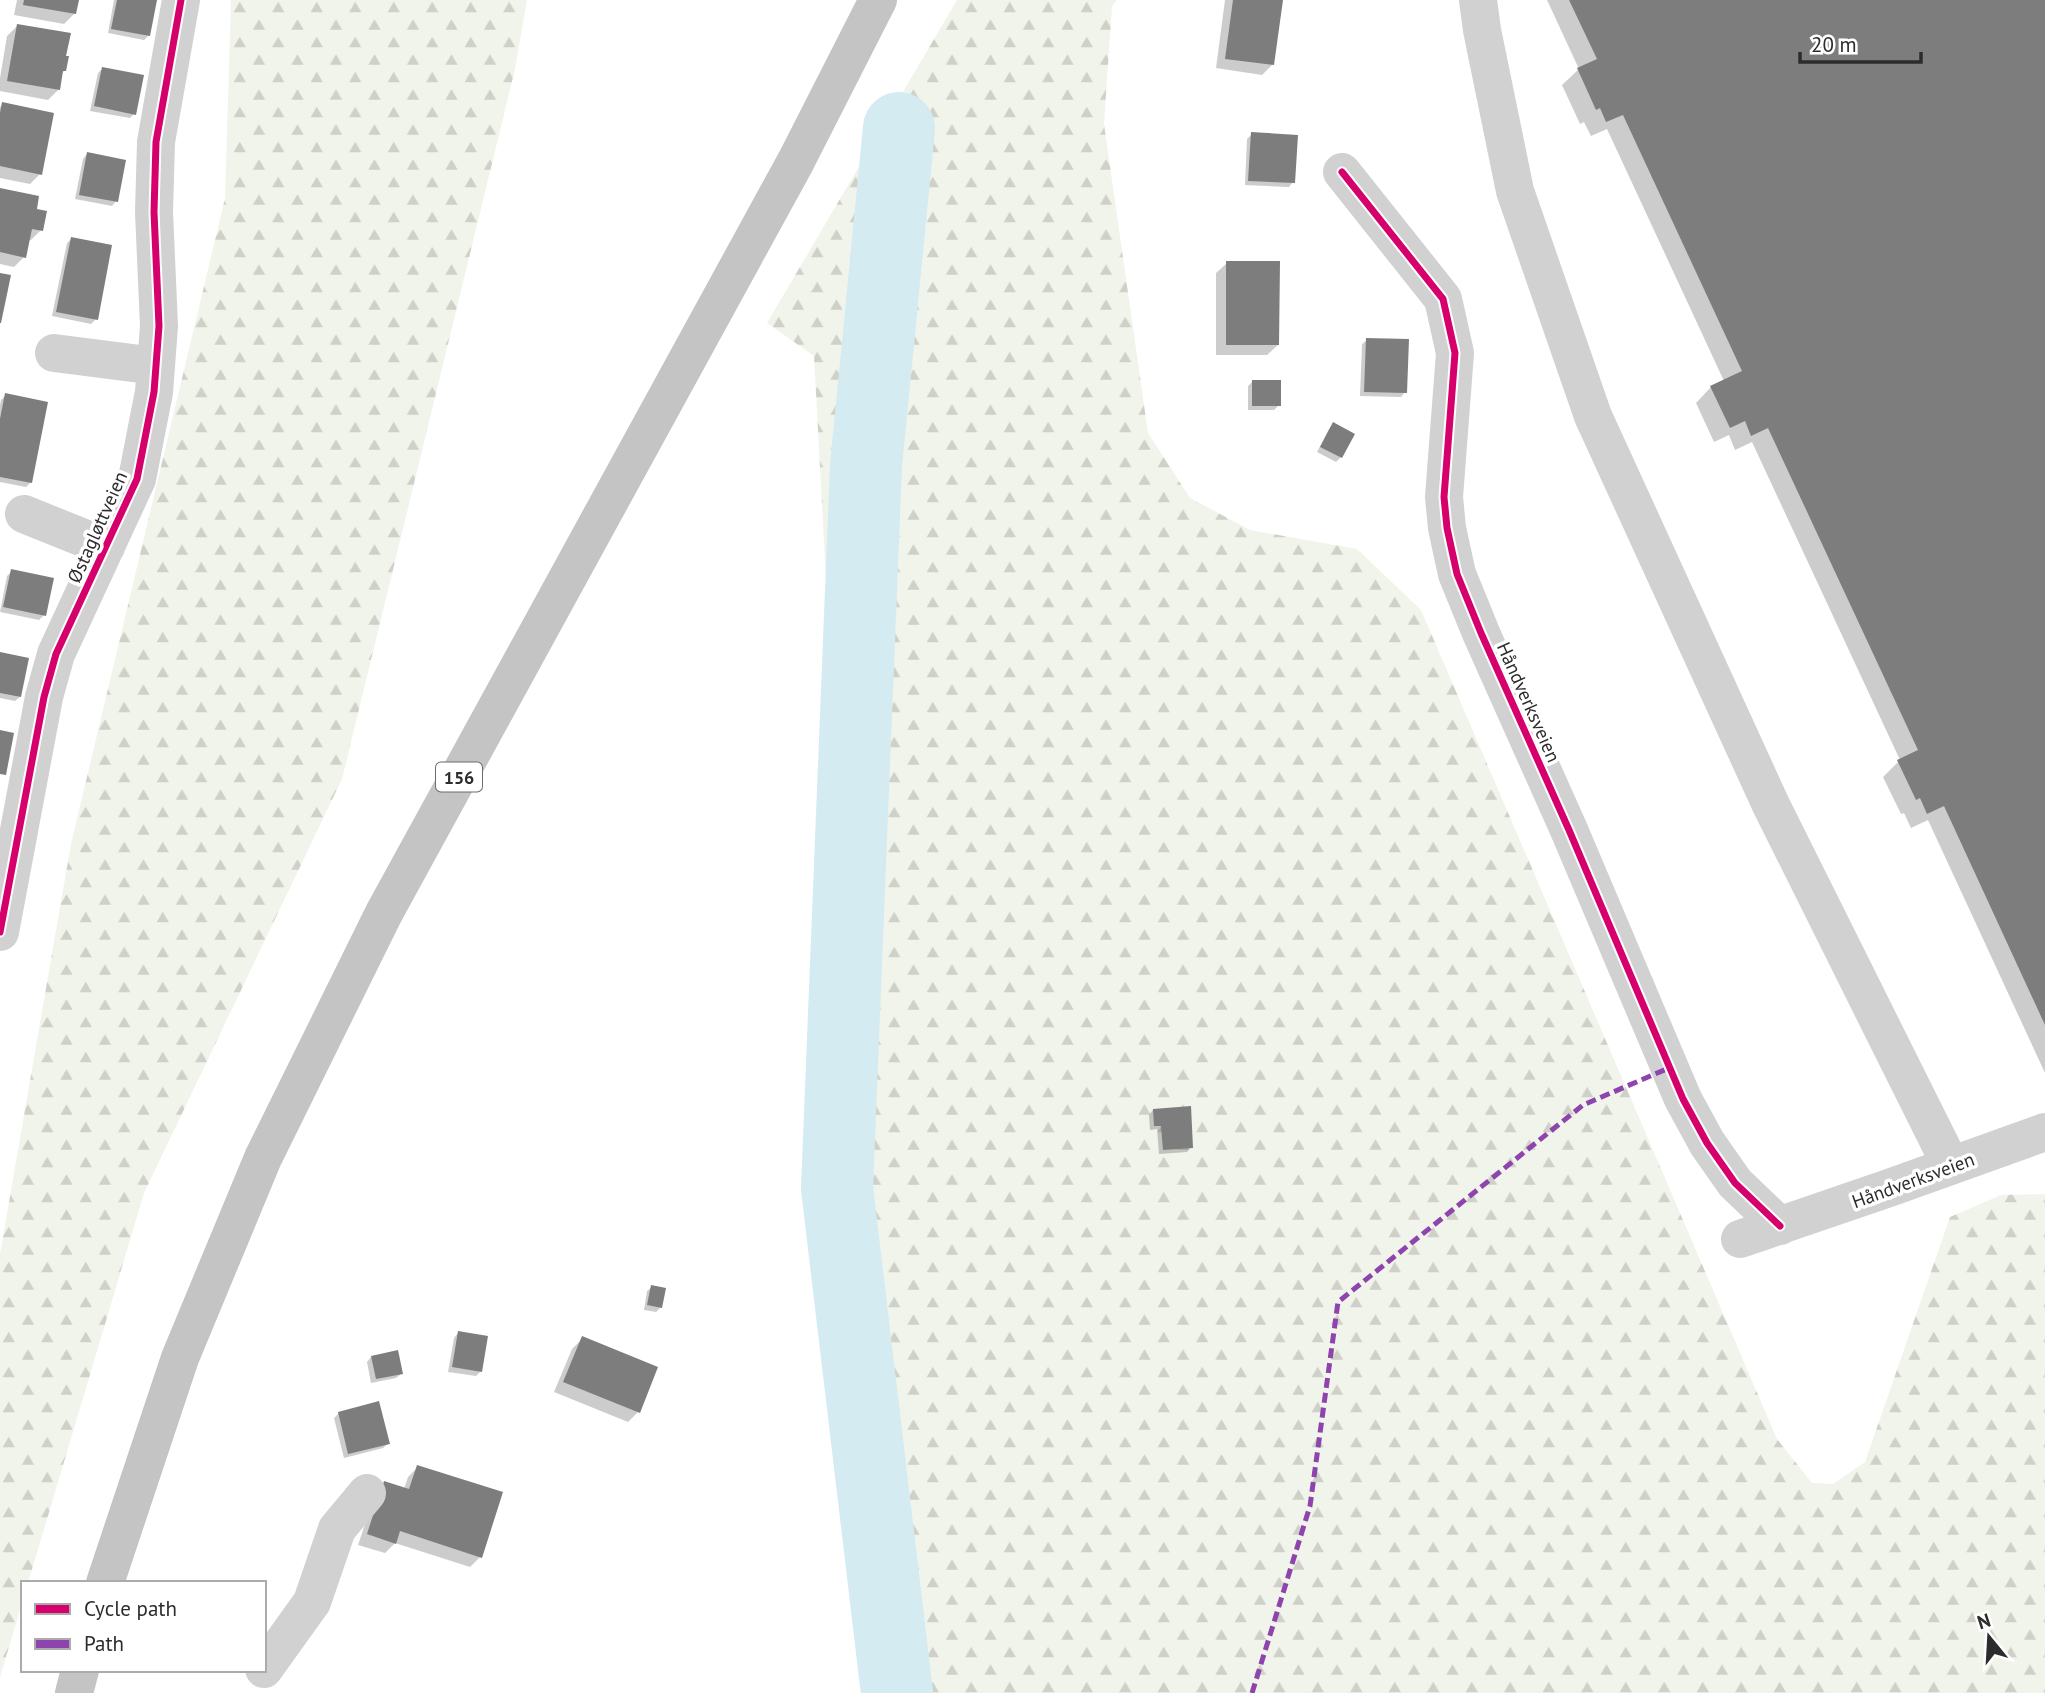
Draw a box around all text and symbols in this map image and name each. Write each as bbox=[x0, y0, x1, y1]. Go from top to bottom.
scale bar bbox=[1800, 21, 1921, 65]
text: 20 m bbox=[1811, 31, 1857, 58]
street label: Østagløttveien bbox=[62, 468, 132, 586]
street label: Håndverksveien bbox=[1492, 638, 1566, 766]
road number: 156 bbox=[436, 762, 482, 792]
street label: Håndverksveien bbox=[1848, 1147, 1978, 1213]
legend bbox=[21, 1581, 266, 1672]
text: Cycle path bbox=[84, 1595, 177, 1622]
north arrow bbox=[1954, 1602, 2024, 1672]
text: N bbox=[1974, 1607, 1993, 1634]
text: Path bbox=[84, 1630, 124, 1657]

